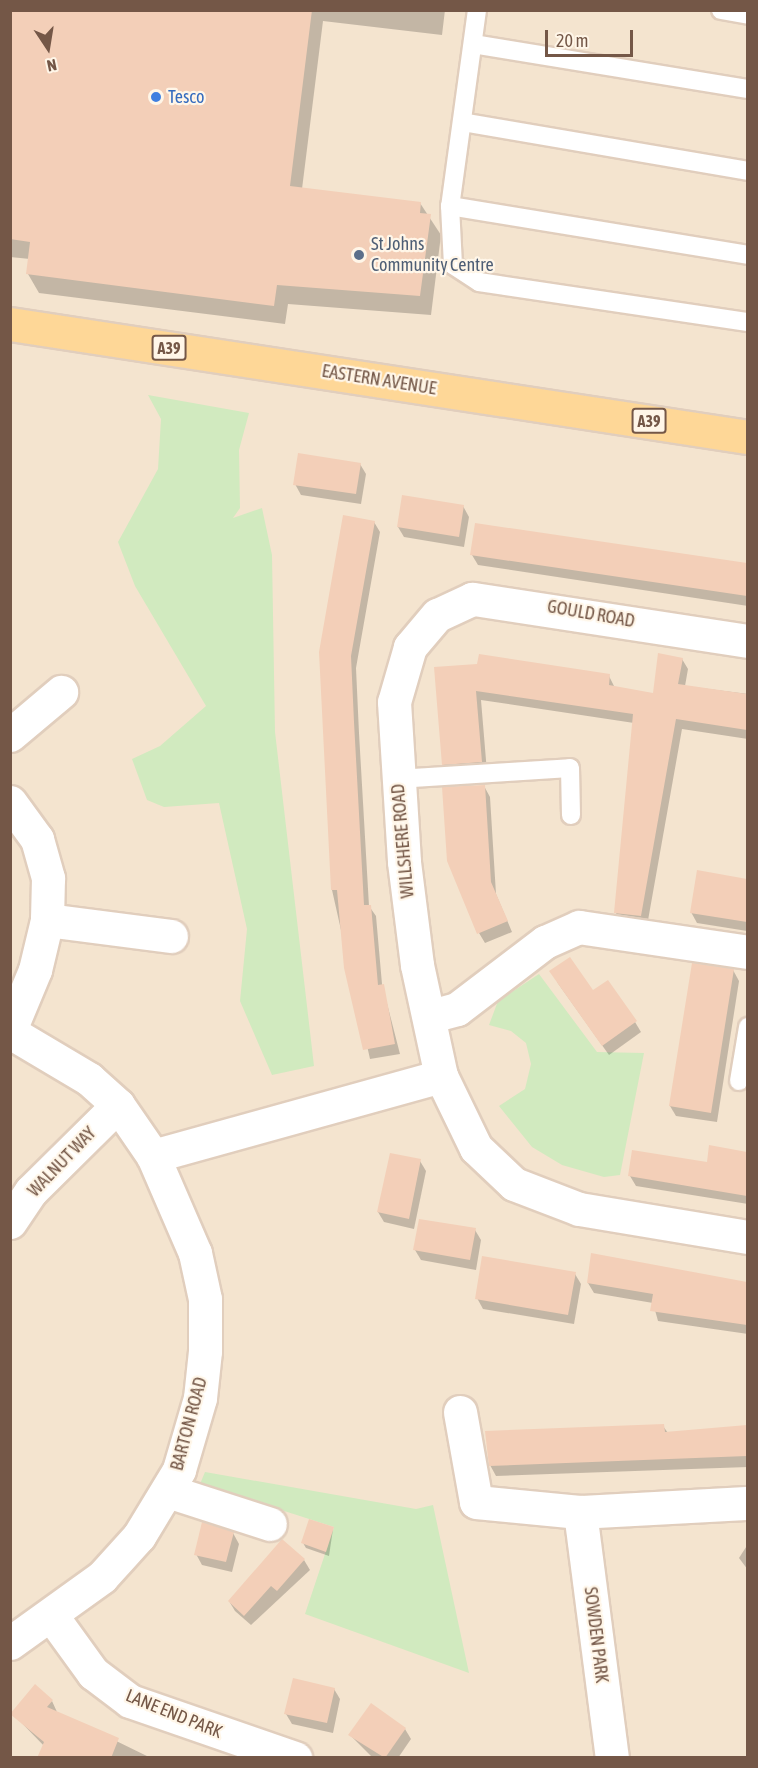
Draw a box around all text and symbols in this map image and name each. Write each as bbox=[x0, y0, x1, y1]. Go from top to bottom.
north arrow bbox=[18, 18, 78, 78]
scale bar bbox=[548, 18, 636, 56]
text: 20 m bbox=[556, 30, 588, 51]
text: N bbox=[45, 56, 58, 75]
place label: Tesco bbox=[168, 86, 204, 108]
marker: Tesco bbox=[149, 90, 163, 104]
place label: St Johns Community Centre bbox=[371, 234, 494, 276]
marker: St Johns Community Centre bbox=[352, 248, 366, 262]
road number: A39 bbox=[151, 335, 187, 361]
street label: EASTERN AVENUE bbox=[320, 360, 438, 400]
road number: A39 bbox=[631, 408, 667, 434]
street label: GOULD ROAD bbox=[546, 596, 636, 632]
street label: WILLSHERE ROAD bbox=[387, 783, 419, 899]
street label: WALNUT WAY bbox=[23, 1123, 101, 1201]
street label: BARTON ROAD bbox=[166, 1375, 212, 1473]
street label: SOWDEN PARK bbox=[579, 1586, 613, 1684]
street label: LANE END PARK bbox=[123, 1685, 225, 1743]

